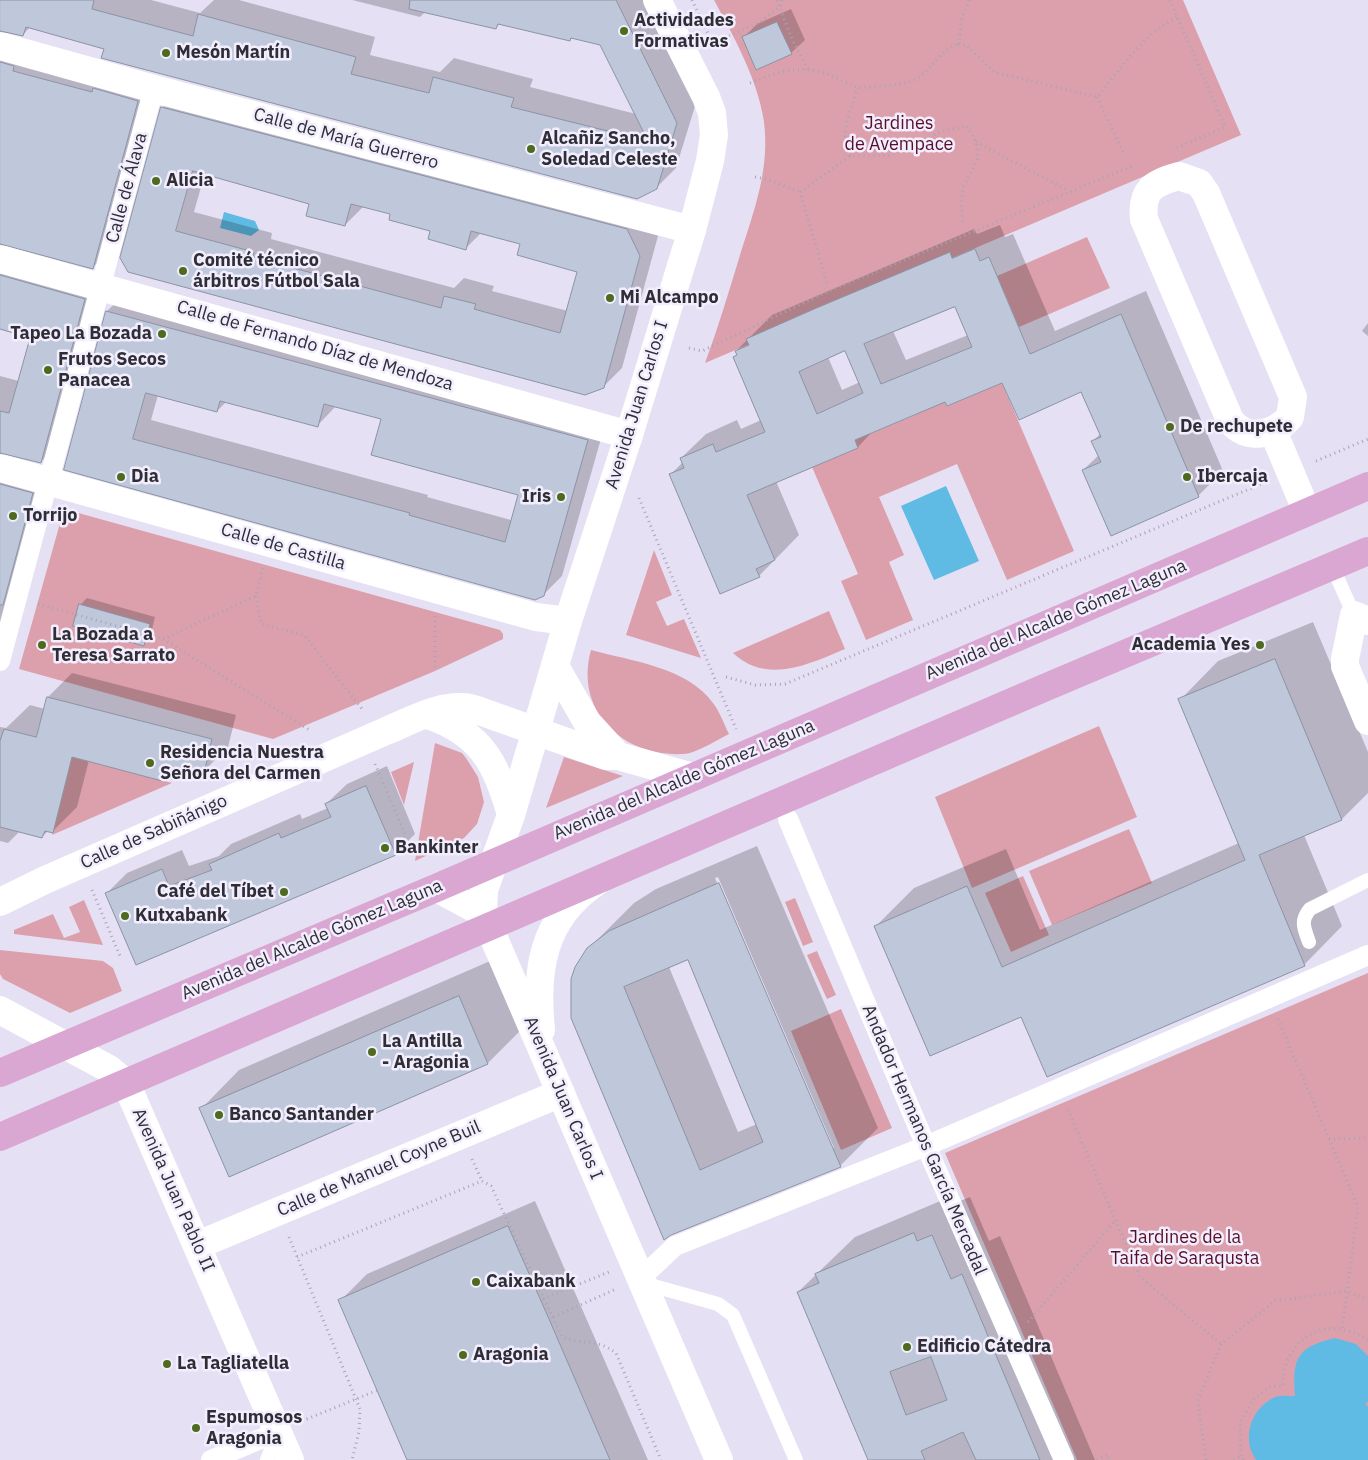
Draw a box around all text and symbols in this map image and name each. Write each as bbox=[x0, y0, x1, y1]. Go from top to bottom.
place label: Actividades Formativas bbox=[634, 10, 734, 52]
marker: Actividades Formativas bbox=[618, 25, 630, 37]
place label: Mesón Martín bbox=[176, 42, 290, 64]
marker: Mesón Martín bbox=[160, 47, 172, 59]
street label: Calle de María Guerrero bbox=[251, 104, 441, 174]
park label: Jardines de Avempace bbox=[845, 113, 953, 156]
place label: Alcañiz Sancho, Soledad Celeste bbox=[541, 128, 678, 170]
street label: Calle de Álava bbox=[102, 130, 152, 246]
marker: Alcañiz Sancho, Soledad Celeste bbox=[525, 143, 537, 155]
place label: Alicia bbox=[166, 170, 214, 192]
marker: Alicia bbox=[150, 175, 162, 187]
place label: Comité técnico árbitros Fútbol Sala bbox=[193, 250, 360, 292]
marker: Comité técnico árbitros Fútbol Sala bbox=[177, 265, 189, 277]
place label: Mi Alcampo bbox=[620, 287, 719, 309]
marker: Mi Alcampo bbox=[604, 292, 616, 304]
street label: Calle de Fernando Díaz de Mendoza bbox=[174, 296, 456, 396]
street label: Avenida Juan Carlos I bbox=[601, 318, 673, 492]
place label: Tapeo La Bozada bbox=[10, 323, 152, 345]
marker: Tapeo La Bozada bbox=[156, 328, 168, 340]
place label: Frutos Secos Panacea bbox=[58, 349, 166, 392]
marker: Frutos Secos Panacea bbox=[42, 364, 54, 376]
place label: De rechupete bbox=[1180, 416, 1293, 438]
marker: De rechupete bbox=[1164, 421, 1176, 433]
place label: Dia bbox=[131, 466, 159, 488]
place label: Ibercaja bbox=[1197, 466, 1268, 488]
marker: Dia bbox=[115, 471, 127, 483]
marker: Ibercaja bbox=[1181, 471, 1193, 483]
place label: Iris bbox=[522, 486, 551, 508]
marker: Iris bbox=[555, 491, 567, 503]
place label: Torrijo bbox=[23, 505, 77, 527]
marker: Torrijo bbox=[7, 510, 19, 522]
street label: Calle de Castilla bbox=[218, 519, 348, 575]
street label: Avenida del Alcalde Gómez Laguna bbox=[922, 555, 1190, 685]
place label: La Bozada a Teresa Sarrato bbox=[52, 624, 175, 666]
place label: Academia Yes bbox=[1132, 634, 1250, 656]
marker: La Bozada a Teresa Sarrato bbox=[36, 639, 48, 651]
marker: Academia Yes bbox=[1254, 639, 1266, 651]
street label: Avenida del Alcalde Gómez Laguna bbox=[550, 715, 818, 845]
place label: Residencia Nuestra Señora del Carmen bbox=[160, 742, 324, 784]
marker: Residencia Nuestra Señora del Carmen bbox=[144, 757, 156, 769]
street label: Calle de Sabiñánigo bbox=[77, 790, 231, 874]
place label: Bankinter bbox=[395, 837, 478, 859]
marker: Bankinter bbox=[379, 842, 391, 854]
street label: Avenida del Alcalde Gómez Laguna bbox=[178, 875, 446, 1005]
place label: Café del Tíbet bbox=[157, 881, 274, 903]
marker: Café del Tíbet bbox=[278, 886, 290, 898]
place label: Kutxabank bbox=[135, 905, 227, 927]
marker: Kutxabank bbox=[119, 910, 131, 922]
street label: Andador Hermanos García Mercadal bbox=[857, 1002, 991, 1278]
street label: Avenida Juan Carlos I bbox=[519, 1013, 607, 1183]
place label: La Antilla - Aragonia bbox=[382, 1031, 469, 1074]
marker: La Antilla - Aragonia bbox=[366, 1046, 378, 1058]
place label: Banco Santander bbox=[229, 1104, 374, 1126]
street label: Avenida Juan Pablo II bbox=[127, 1105, 219, 1275]
marker: Banco Santander bbox=[213, 1109, 225, 1121]
street label: Calle de Manuel Coyne Buil bbox=[274, 1116, 484, 1222]
park label: Jardines de la Taifa de Saraqusta bbox=[1111, 1227, 1259, 1270]
place label: Caixabank bbox=[486, 1271, 576, 1293]
marker: Caixabank bbox=[470, 1276, 482, 1288]
place label: Edificio Cátedra bbox=[917, 1336, 1051, 1358]
marker: Edificio Cátedra bbox=[901, 1341, 913, 1353]
place label: Aragonia bbox=[473, 1344, 549, 1366]
marker: Aragonia bbox=[457, 1349, 469, 1361]
place label: La Tagliatella bbox=[177, 1353, 289, 1375]
marker: La Tagliatella bbox=[161, 1358, 173, 1370]
place label: Espumosos Aragonia bbox=[206, 1407, 302, 1450]
marker: Espumosos Aragonia bbox=[190, 1422, 202, 1434]

